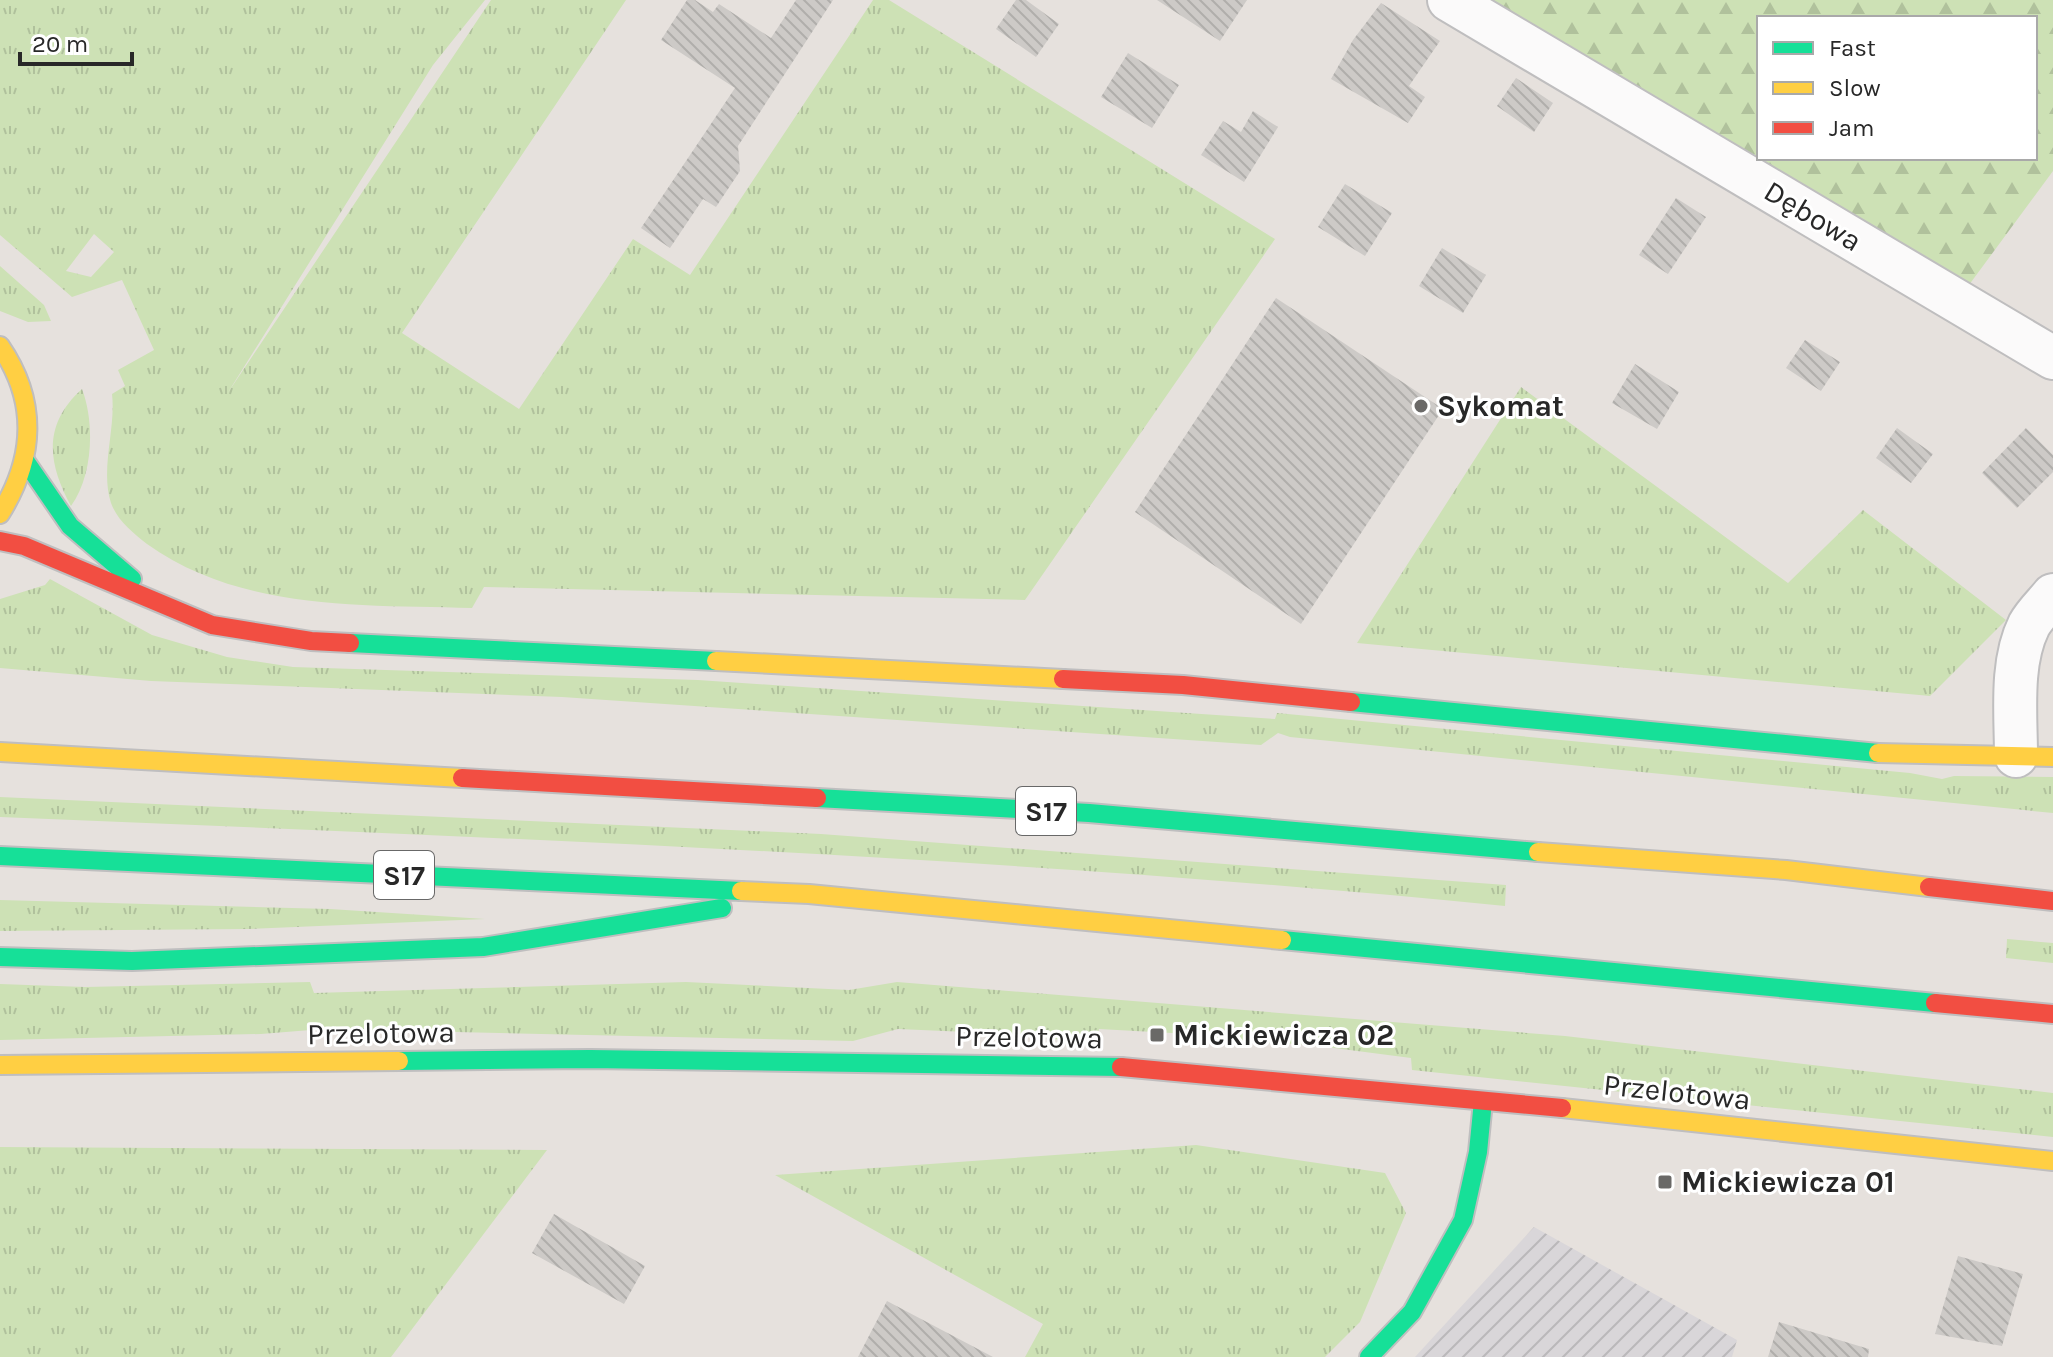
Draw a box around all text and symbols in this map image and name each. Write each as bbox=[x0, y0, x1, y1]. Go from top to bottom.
scale bar bbox=[20, 16, 132, 66]
legend bbox=[1757, 16, 2037, 160]
text: 20 m bbox=[32, 30, 88, 58]
text: Fast bbox=[1829, 34, 1876, 62]
text: Slow bbox=[1829, 74, 1881, 102]
text: Jam bbox=[1829, 114, 1874, 142]
street label: Dębowa bbox=[1758, 173, 1868, 259]
place label: Sykomat bbox=[1437, 388, 1564, 424]
marker: Sykomat bbox=[1412, 397, 1430, 415]
road number: S17 bbox=[1016, 787, 1076, 835]
road number: S17 bbox=[374, 851, 434, 899]
street label: Przelotowa bbox=[307, 1014, 455, 1052]
place label: Mickiewicza 02 bbox=[1173, 1017, 1394, 1053]
street label: Przelotowa bbox=[955, 1018, 1103, 1056]
marker: Mickiewicza 02 bbox=[1148, 1026, 1166, 1044]
street label: Przelotowa bbox=[1602, 1066, 1752, 1118]
place label: Mickiewicza 01 bbox=[1681, 1164, 1895, 1200]
marker: Mickiewicza 01 bbox=[1656, 1173, 1674, 1191]

